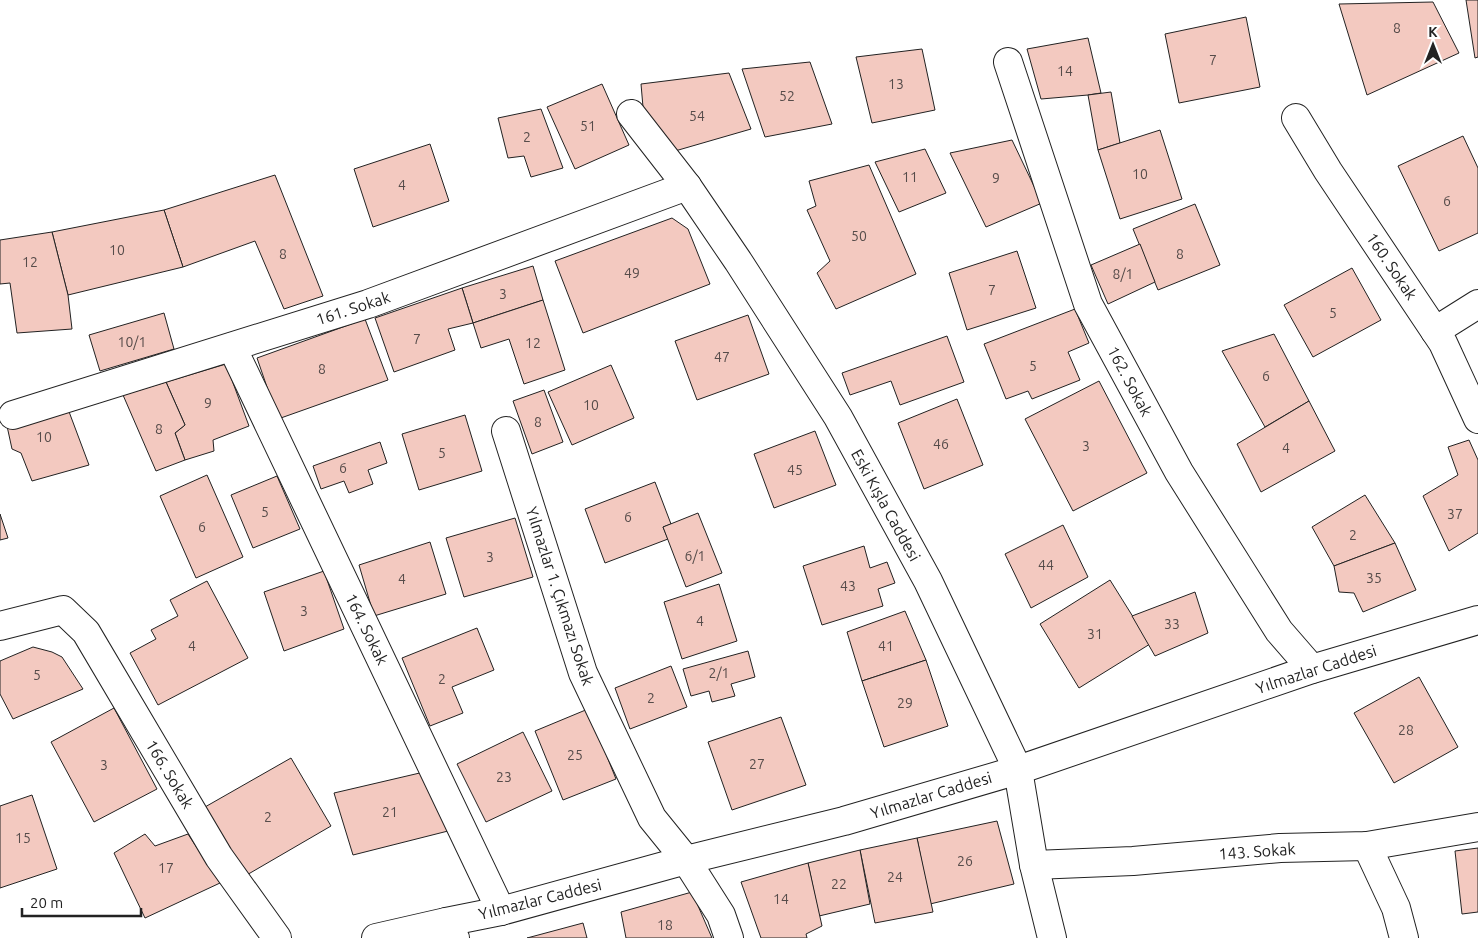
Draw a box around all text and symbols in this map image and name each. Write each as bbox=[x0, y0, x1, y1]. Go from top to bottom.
house number: 8 bbox=[1393, 20, 1401, 36]
north arrow bbox=[1408, 20, 1458, 70]
text: K bbox=[1428, 24, 1438, 40]
house number: 7 bbox=[1209, 52, 1217, 68]
house number: 14 bbox=[1057, 63, 1073, 79]
house number: 13 bbox=[888, 76, 904, 92]
house number: 52 bbox=[779, 88, 795, 104]
house number: 54 bbox=[689, 108, 705, 124]
house number: 51 bbox=[580, 118, 596, 134]
house number: 2 bbox=[523, 129, 531, 145]
house number: 10 bbox=[1132, 166, 1148, 182]
house number: 11 bbox=[902, 169, 918, 185]
house number: 9 bbox=[992, 170, 1000, 186]
house number: 4 bbox=[398, 177, 406, 193]
house number: 6 bbox=[1443, 193, 1451, 209]
house number: 50 bbox=[851, 228, 867, 244]
street label: 160. Sokak bbox=[1363, 229, 1421, 303]
house number: 10 bbox=[109, 242, 125, 258]
house number: 8 bbox=[279, 246, 287, 262]
house number: 8 bbox=[1176, 246, 1184, 262]
house number: 12 bbox=[22, 254, 38, 270]
house number: 49 bbox=[624, 265, 640, 281]
house number: 8/1 bbox=[1113, 266, 1133, 282]
house number: 7 bbox=[988, 282, 996, 298]
house number: 3 bbox=[499, 286, 507, 302]
street label: 161. Sokak bbox=[314, 288, 392, 328]
house number: 5 bbox=[1329, 305, 1337, 321]
house number: 7 bbox=[413, 331, 421, 347]
house number: 10/1 bbox=[118, 334, 146, 350]
house number: 12 bbox=[525, 335, 541, 351]
street label: 162. Sokak bbox=[1104, 343, 1156, 419]
house number: 47 bbox=[714, 349, 730, 365]
house number: 5 bbox=[1029, 358, 1037, 374]
house number: 8 bbox=[318, 361, 326, 377]
house number: 6 bbox=[1262, 368, 1270, 384]
house number: 9 bbox=[204, 395, 212, 411]
house number: 10 bbox=[583, 397, 599, 413]
house number: 8 bbox=[534, 414, 542, 430]
house number: 8 bbox=[155, 421, 163, 437]
house number: 10 bbox=[36, 429, 52, 445]
house number: 46 bbox=[933, 436, 949, 452]
house number: 3 bbox=[1082, 438, 1090, 454]
house number: 4 bbox=[1282, 440, 1290, 456]
house number: 5 bbox=[438, 445, 446, 461]
street label: Eski Kışla Caddesi bbox=[848, 446, 924, 564]
house number: 6 bbox=[339, 460, 347, 476]
house number: 45 bbox=[787, 462, 803, 478]
house number: 5 bbox=[261, 504, 269, 520]
street label: Yılmazlar 1. Çıkmazı Sokak bbox=[523, 504, 597, 688]
house number: 37 bbox=[1447, 506, 1463, 522]
house number: 6 bbox=[624, 509, 632, 525]
house number: 6 bbox=[198, 519, 206, 535]
house number: 2 bbox=[1349, 527, 1357, 543]
house number: 6/1 bbox=[685, 548, 705, 564]
house number: 3 bbox=[486, 549, 494, 565]
house number: 44 bbox=[1038, 557, 1054, 573]
house number: 35 bbox=[1366, 570, 1382, 586]
house number: 4 bbox=[398, 571, 406, 587]
house number: 43 bbox=[840, 578, 856, 594]
street label: 164. Sokak bbox=[342, 591, 392, 667]
house number: 3 bbox=[300, 603, 308, 619]
house number: 4 bbox=[696, 613, 704, 629]
house number: 33 bbox=[1164, 616, 1180, 632]
house number: 31 bbox=[1087, 626, 1103, 642]
house number: 4 bbox=[188, 638, 196, 654]
house number: 41 bbox=[878, 638, 894, 654]
street label: Yılmazlar Caddesi bbox=[1253, 641, 1379, 697]
house number: 2/1 bbox=[709, 665, 729, 681]
house number: 5 bbox=[33, 667, 41, 683]
house number: 2 bbox=[438, 671, 446, 687]
house number: 2 bbox=[647, 690, 655, 706]
house number: 29 bbox=[897, 695, 913, 711]
house number: 28 bbox=[1398, 722, 1414, 738]
street label: 166. Sokak bbox=[143, 736, 197, 812]
house number: 25 bbox=[567, 747, 583, 763]
house number: 27 bbox=[749, 756, 765, 772]
house number: 3 bbox=[100, 757, 108, 773]
street label: Yılmazlar Caddesi bbox=[868, 768, 994, 822]
house number: 23 bbox=[496, 769, 512, 785]
house number: 21 bbox=[382, 804, 398, 820]
house number: 2 bbox=[264, 809, 272, 825]
house number: 15 bbox=[15, 830, 31, 846]
street label: 143. Sokak bbox=[1218, 839, 1296, 863]
house number: 26 bbox=[957, 853, 973, 869]
house number: 17 bbox=[158, 860, 174, 876]
house number: 24 bbox=[887, 869, 903, 885]
street label: Yılmazlar Caddesi bbox=[477, 875, 603, 923]
house number: 22 bbox=[831, 876, 847, 892]
scale bar bbox=[22, 886, 141, 918]
house number: 14 bbox=[773, 891, 789, 907]
text: 20 m bbox=[30, 894, 63, 911]
house number: 18 bbox=[657, 917, 673, 933]

